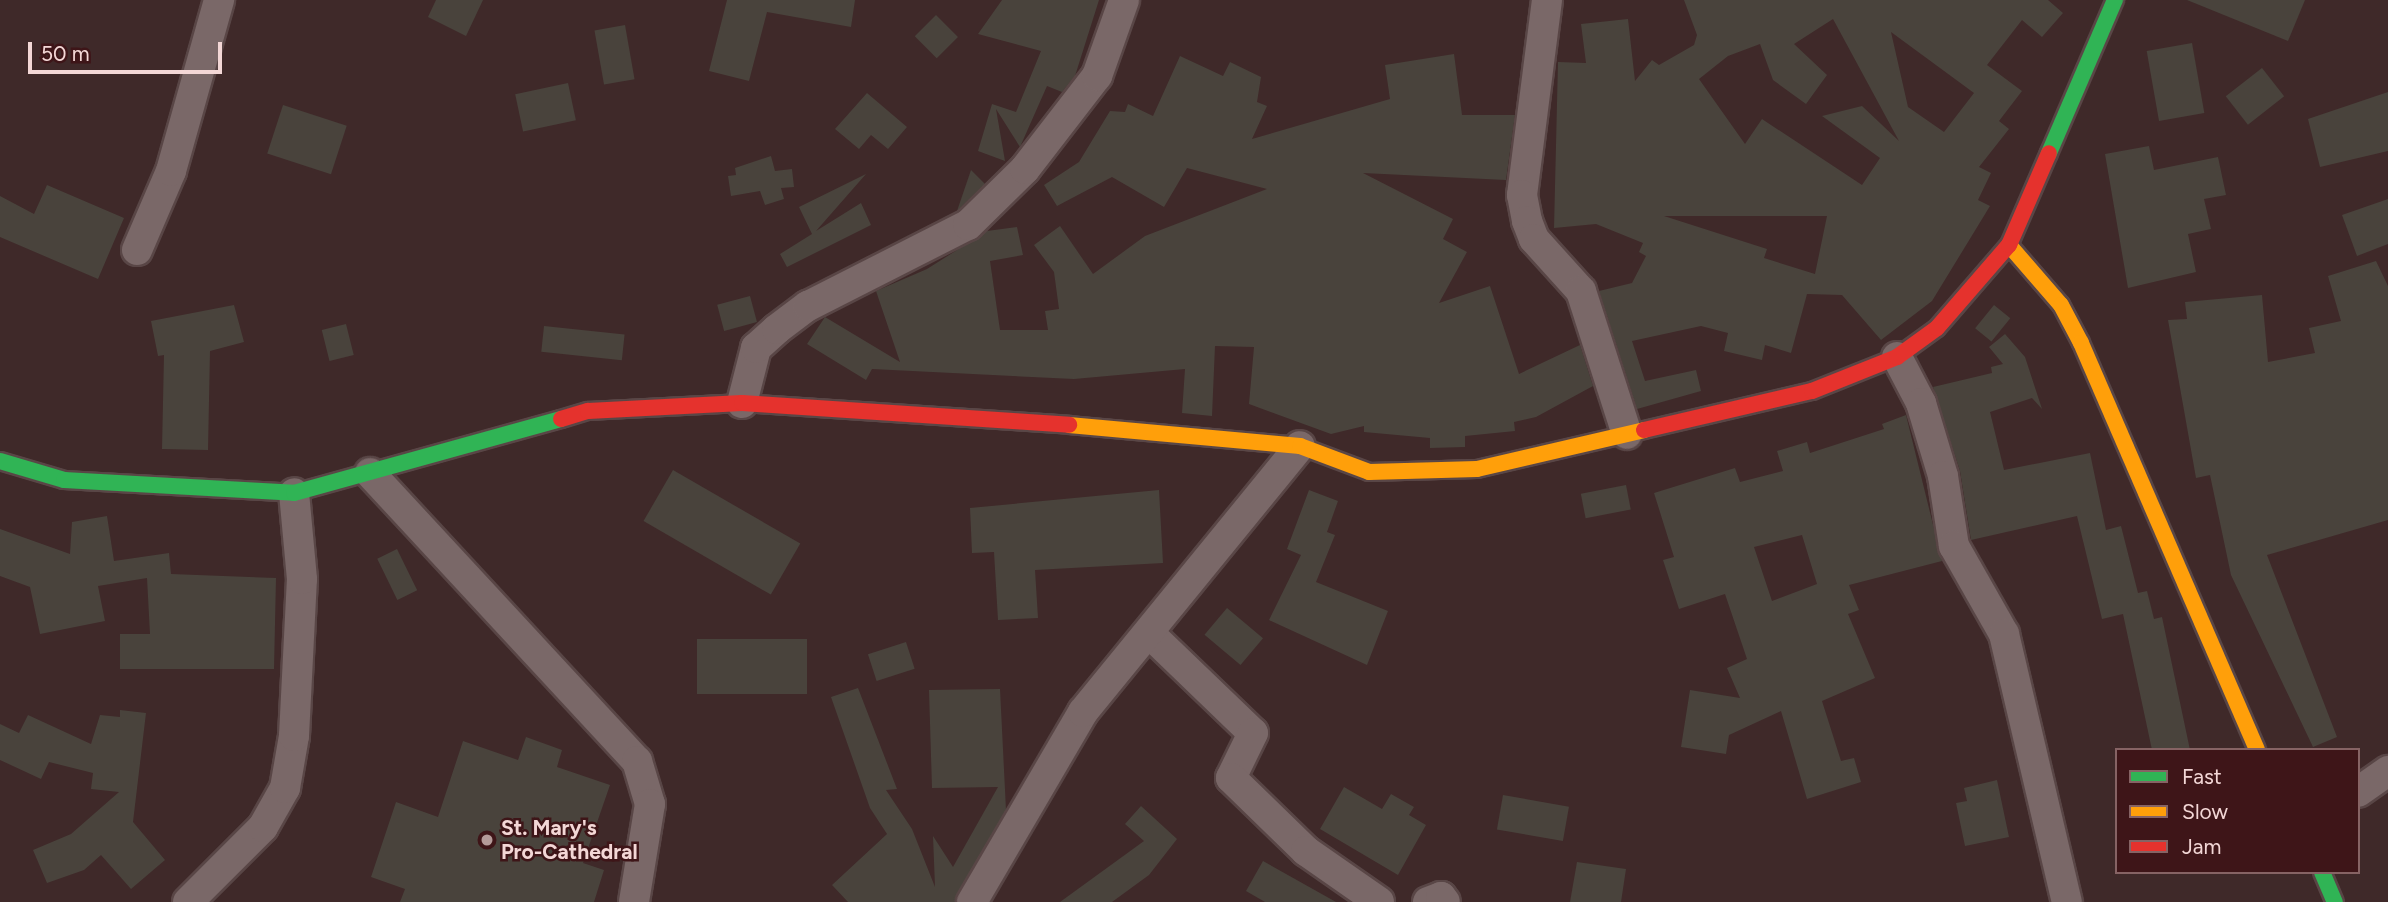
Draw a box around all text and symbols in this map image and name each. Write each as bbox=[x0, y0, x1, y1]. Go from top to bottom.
scale bar bbox=[32, 28, 226, 72]
text: 50 m bbox=[41, 41, 90, 66]
legend bbox=[2115, 748, 2360, 874]
text: Fast bbox=[2182, 764, 2222, 789]
text: Slow bbox=[2182, 799, 2228, 824]
place label: St. Mary's Pro-Cathedral bbox=[501, 815, 638, 865]
marker: St. Mary's Pro-Cathedral bbox=[479, 832, 495, 848]
text: Jam bbox=[2182, 834, 2221, 859]

